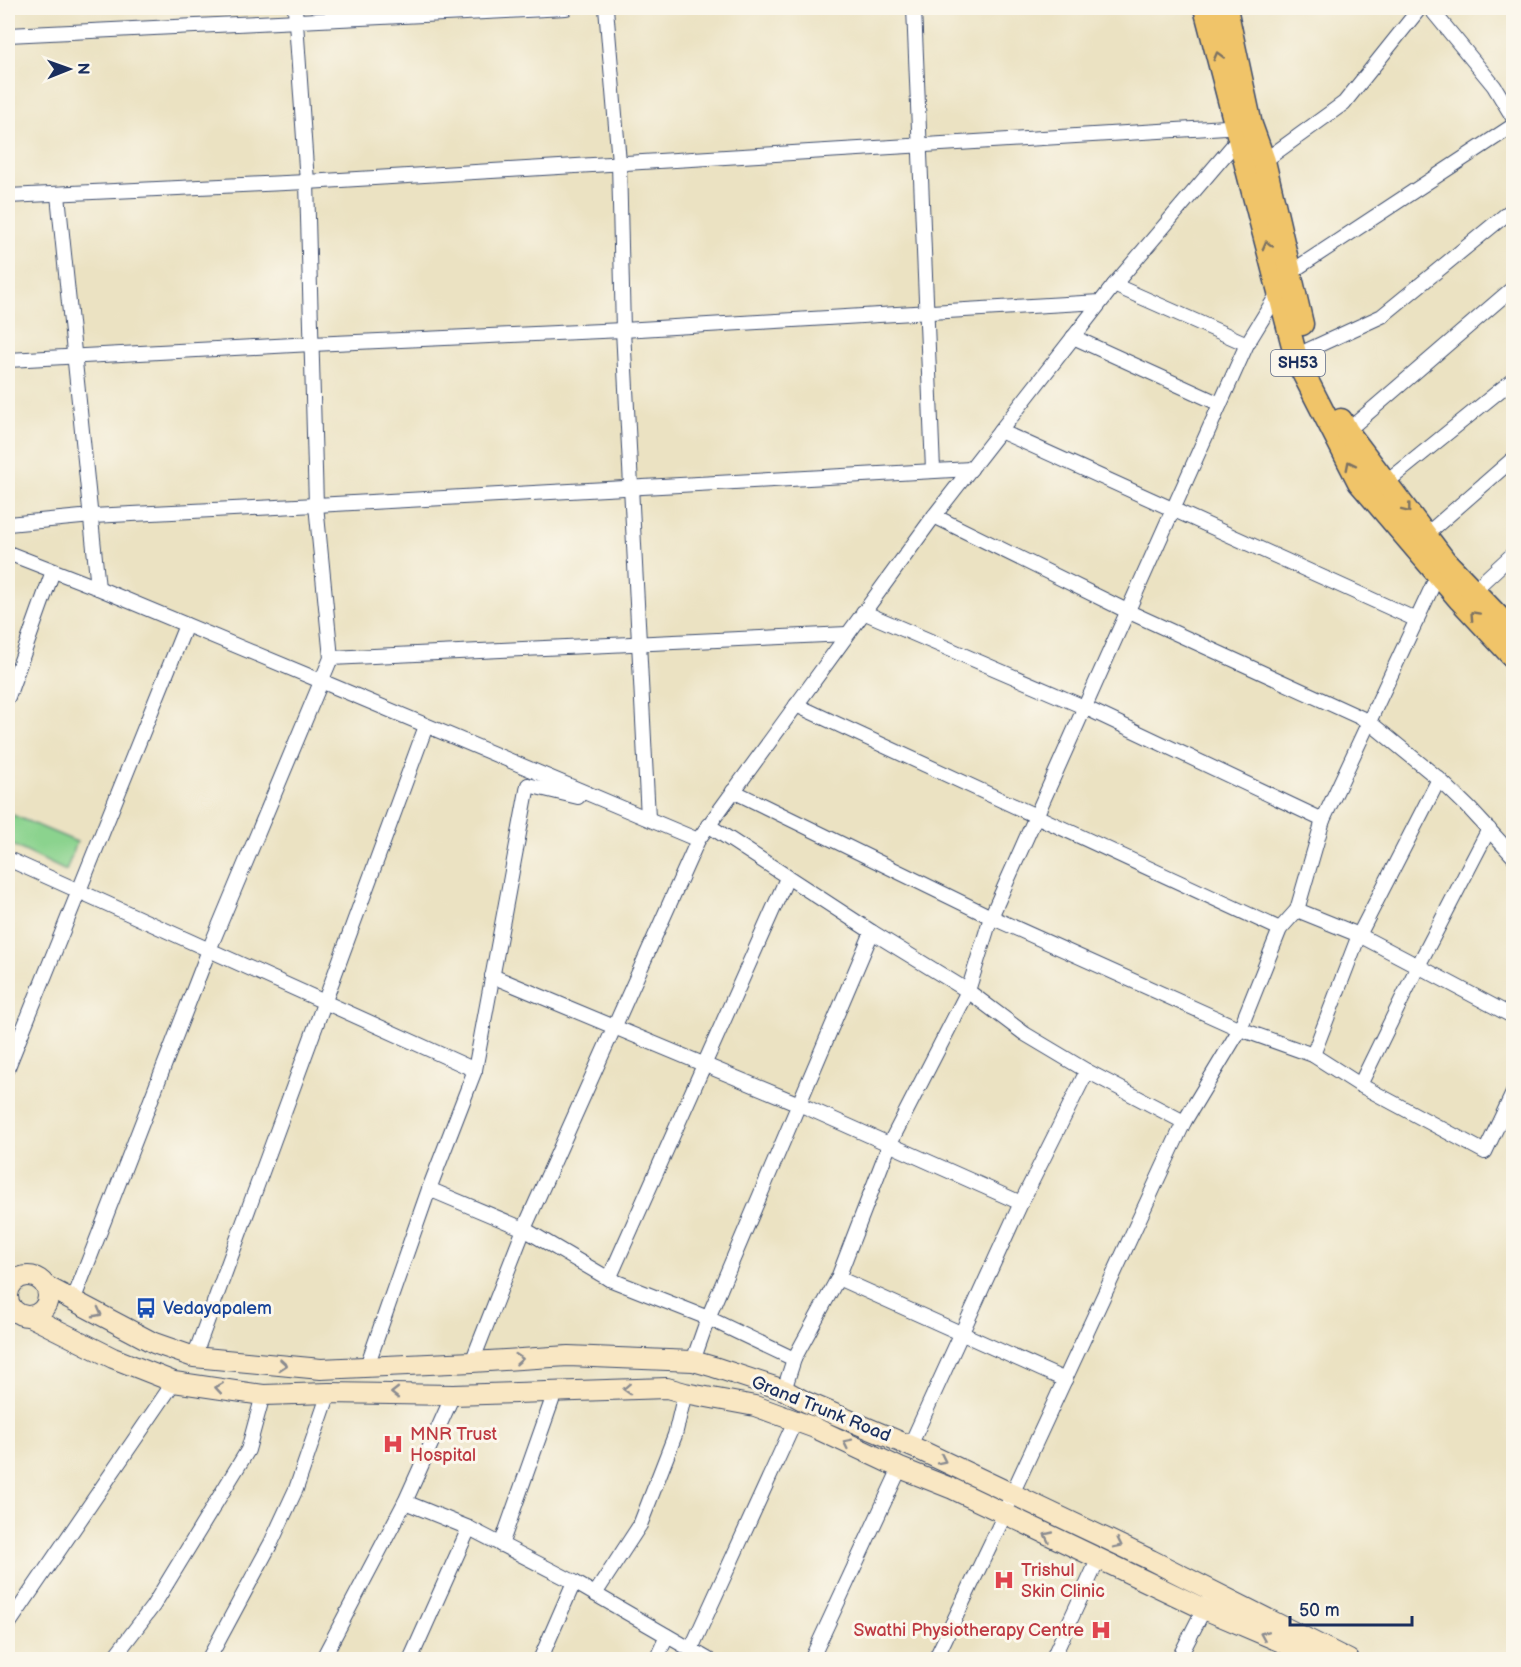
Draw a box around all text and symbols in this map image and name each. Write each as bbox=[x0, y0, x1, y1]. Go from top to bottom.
north arrow bbox=[39, 39, 99, 99]
one-way arrow bbox=[1212, 51, 1225, 61]
text: N bbox=[73, 63, 92, 75]
one-way arrow bbox=[1261, 240, 1274, 250]
road number: SH53 bbox=[1271, 350, 1325, 376]
one-way arrow bbox=[1346, 461, 1357, 471]
one-way arrow bbox=[1400, 503, 1411, 514]
one-way arrow bbox=[1470, 611, 1481, 622]
bus stop icon: Vedayapalem bbox=[134, 1296, 158, 1320]
place label: Vedayapalem bbox=[163, 1298, 272, 1319]
one-way arrow bbox=[91, 1306, 102, 1318]
one-way arrow bbox=[515, 1353, 524, 1366]
one-way arrow bbox=[278, 1358, 287, 1371]
street label: Grand Trunk Road bbox=[748, 1371, 894, 1447]
one-way arrow bbox=[214, 1382, 223, 1394]
one-way arrow bbox=[623, 1383, 632, 1396]
one-way arrow bbox=[390, 1387, 399, 1399]
place label: MNR Trust Hospital bbox=[410, 1424, 498, 1466]
hospital icon: MNR Trust Hospital bbox=[381, 1432, 405, 1456]
one-way arrow bbox=[842, 1439, 853, 1451]
one-way arrow bbox=[935, 1453, 946, 1465]
one-way arrow bbox=[1044, 1532, 1055, 1544]
one-way arrow bbox=[1112, 1536, 1123, 1548]
place label: Trishul Skin Clinic bbox=[1021, 1560, 1105, 1602]
hospital icon: Trishul Skin Clinic bbox=[992, 1568, 1016, 1592]
scale bar bbox=[1290, 1589, 1412, 1627]
text: 50 m bbox=[1299, 1600, 1340, 1621]
hospital icon: Swathi Physiotherapy Centre bbox=[1089, 1618, 1113, 1642]
place label: Swathi Physiotherapy Centre bbox=[854, 1620, 1084, 1641]
one-way arrow bbox=[1259, 1630, 1270, 1642]

